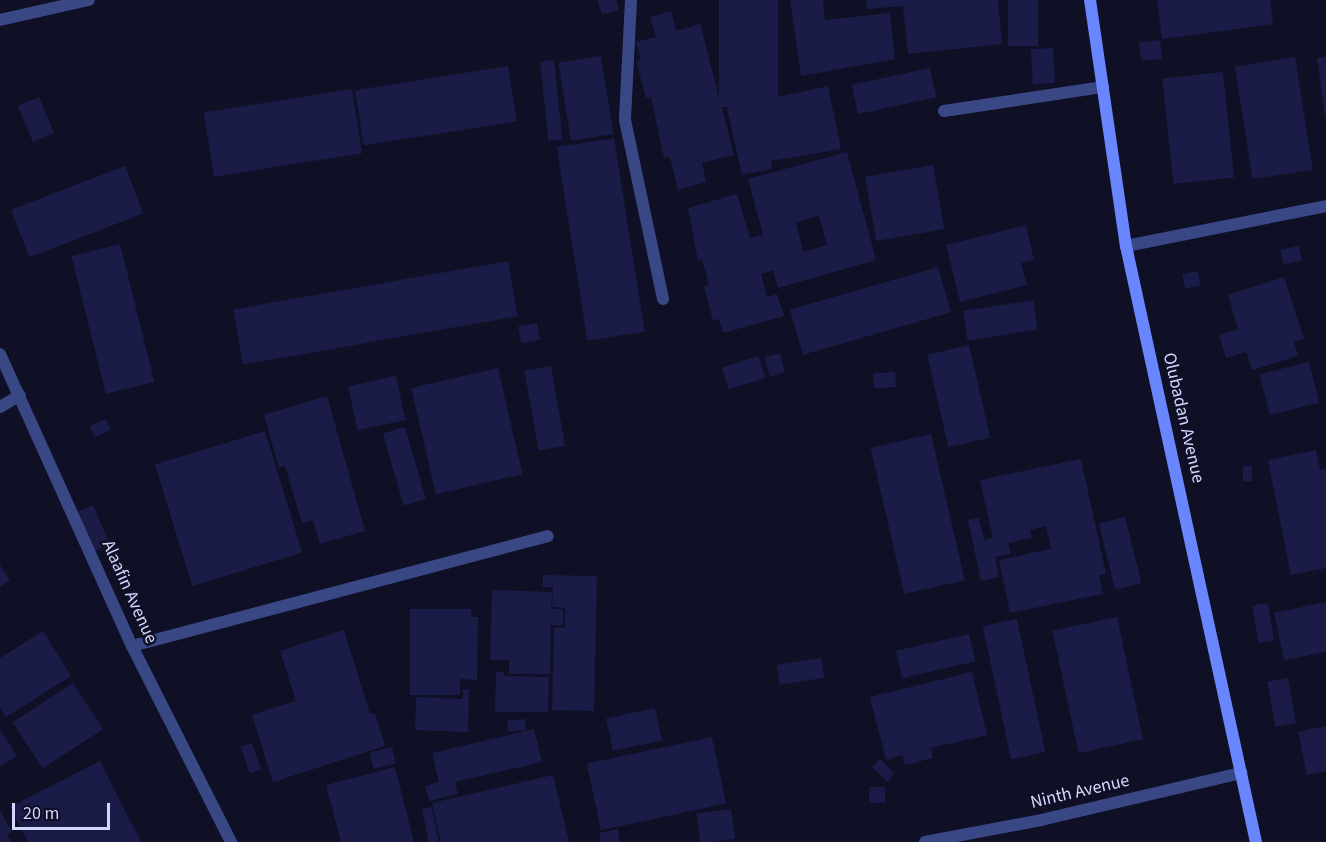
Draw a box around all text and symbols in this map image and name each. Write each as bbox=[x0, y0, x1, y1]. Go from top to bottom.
street label: Olubadan Avenue bbox=[1158, 351, 1208, 485]
street label: Alaafin Avenue bbox=[97, 537, 161, 647]
street label: Ninth Avenue bbox=[1028, 770, 1132, 814]
scale bar bbox=[15, 791, 112, 829]
text: 20 m bbox=[23, 801, 59, 826]

